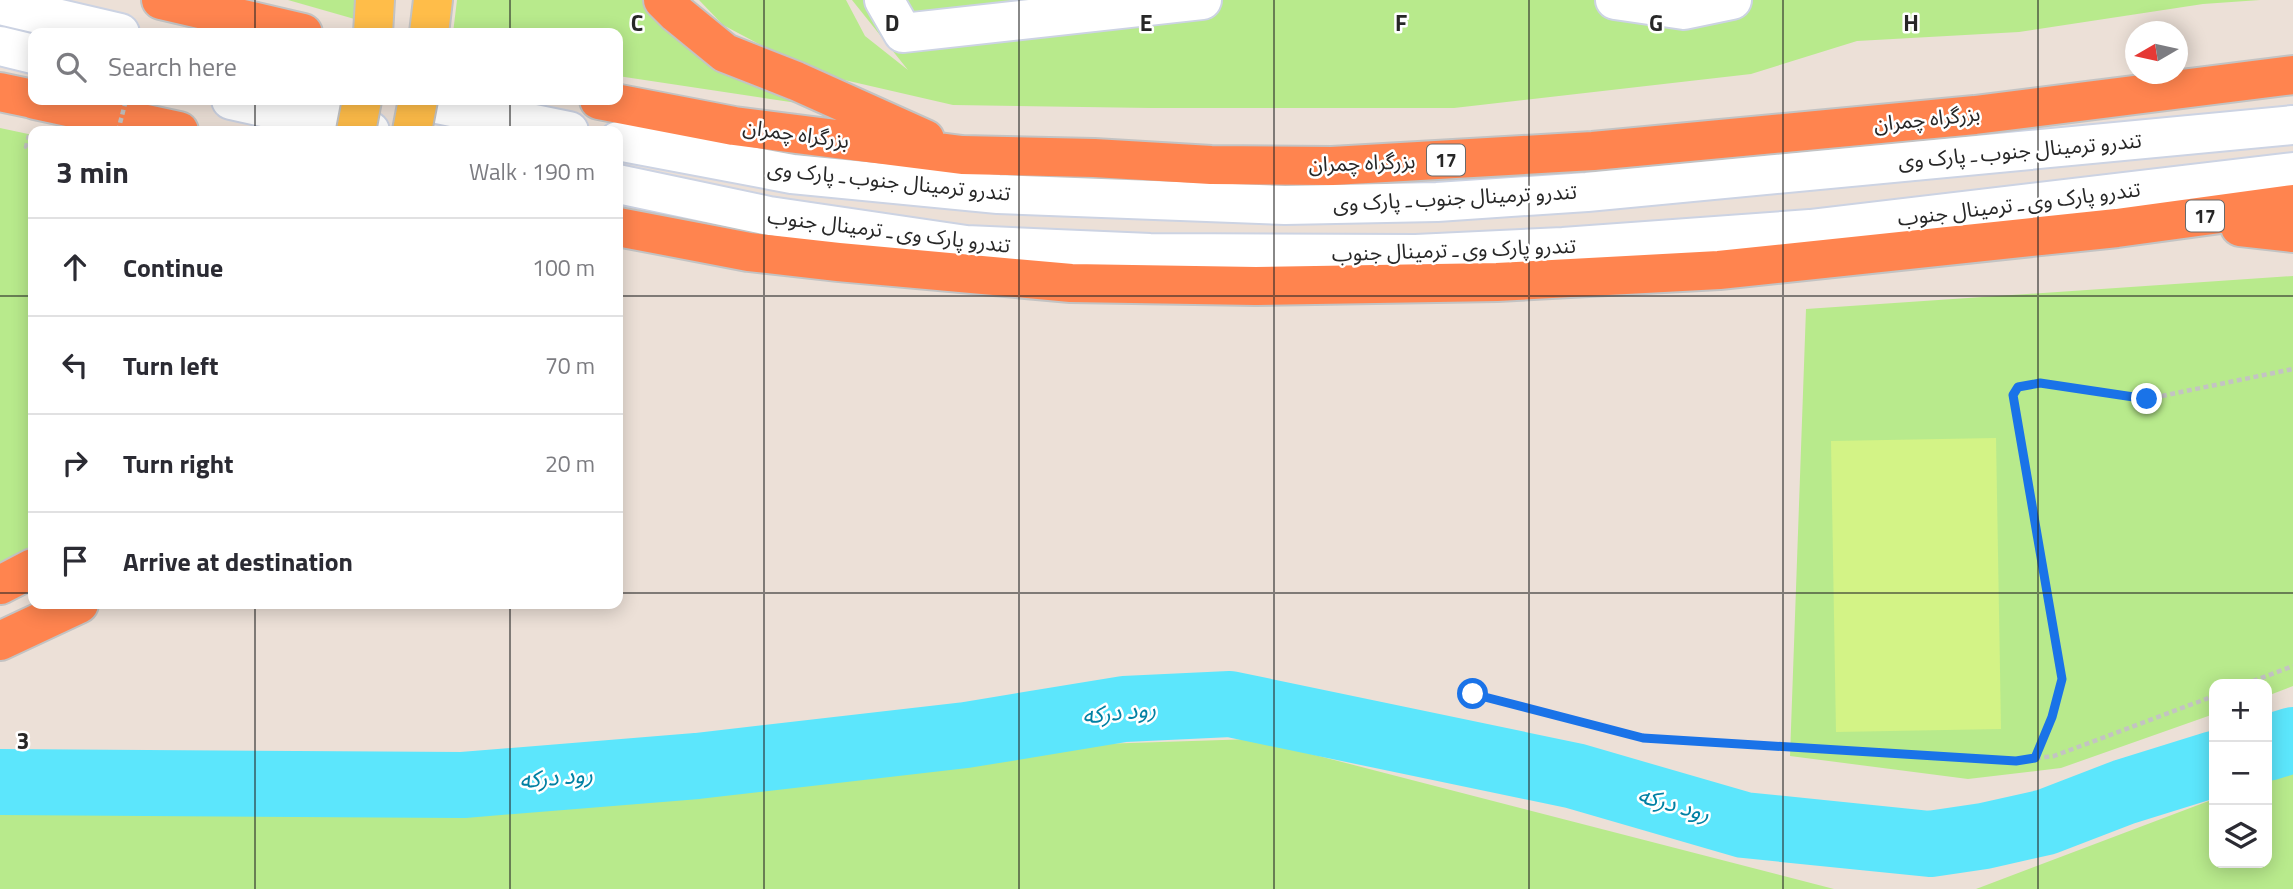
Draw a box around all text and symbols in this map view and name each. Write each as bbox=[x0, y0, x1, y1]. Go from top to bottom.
text: C bbox=[631, 5, 643, 40]
text: D bbox=[885, 5, 899, 40]
text: E bbox=[1140, 5, 1152, 40]
text: F bbox=[1395, 5, 1407, 40]
text: G bbox=[1649, 5, 1663, 40]
text: H bbox=[1903, 5, 1919, 40]
north arrow bbox=[2125, 21, 2188, 84]
search box bbox=[28, 28, 623, 105]
text: Search here bbox=[108, 47, 237, 86]
icon: search bbox=[52, 48, 90, 86]
street label: بزرگراه چمران bbox=[1872, 96, 1982, 140]
street label: بزرگراه چمران bbox=[741, 110, 851, 156]
street label: تندرو ترمینال جنوب ـ پارک وی bbox=[1897, 123, 2143, 177]
street label: بزرگراه چمران bbox=[1308, 144, 1416, 180]
road number: 17 bbox=[1427, 144, 1465, 176]
text: 3 min bbox=[56, 149, 129, 195]
street label: تندرو ترمینال جنوب ـ پارک وی bbox=[766, 151, 1012, 209]
text: Walk · 190 m bbox=[469, 154, 595, 189]
street label: تندرو پارک وی ـ ترمینال جنوب bbox=[1896, 172, 2142, 234]
street label: تندرو ترمینال جنوب ـ پارک وی bbox=[1332, 175, 1578, 219]
street label: تندرو پارک وی ـ ترمینال جنوب bbox=[766, 199, 1012, 261]
road number: 17 bbox=[2186, 200, 2224, 232]
street label: تندرو پارک وی ـ ترمینال جنوب bbox=[1331, 229, 1577, 269]
icon: ahead bbox=[56, 248, 94, 286]
text: Continue bbox=[123, 248, 223, 287]
text: 100 m bbox=[532, 250, 595, 285]
icon: left bbox=[56, 346, 94, 384]
text: Turn left bbox=[123, 346, 218, 385]
text: 70 m bbox=[545, 348, 595, 383]
route end bbox=[2131, 383, 2162, 414]
icon: right bbox=[56, 444, 94, 482]
text: Turn right bbox=[123, 444, 234, 483]
text: 20 m bbox=[545, 446, 595, 481]
icon: arrive bbox=[56, 542, 94, 580]
text: Arrive at destination bbox=[123, 542, 353, 581]
route start bbox=[1457, 678, 1488, 709]
map controls bbox=[2209, 679, 2272, 868]
button: + bbox=[2209, 679, 2272, 742]
water label: رود درکه bbox=[1080, 690, 1158, 733]
text: 3 bbox=[17, 723, 29, 758]
button: − bbox=[2209, 742, 2272, 805]
water label: رود درکه bbox=[518, 756, 594, 797]
water label: رود درکه bbox=[1634, 777, 1714, 831]
button: layers bbox=[2209, 805, 2272, 868]

